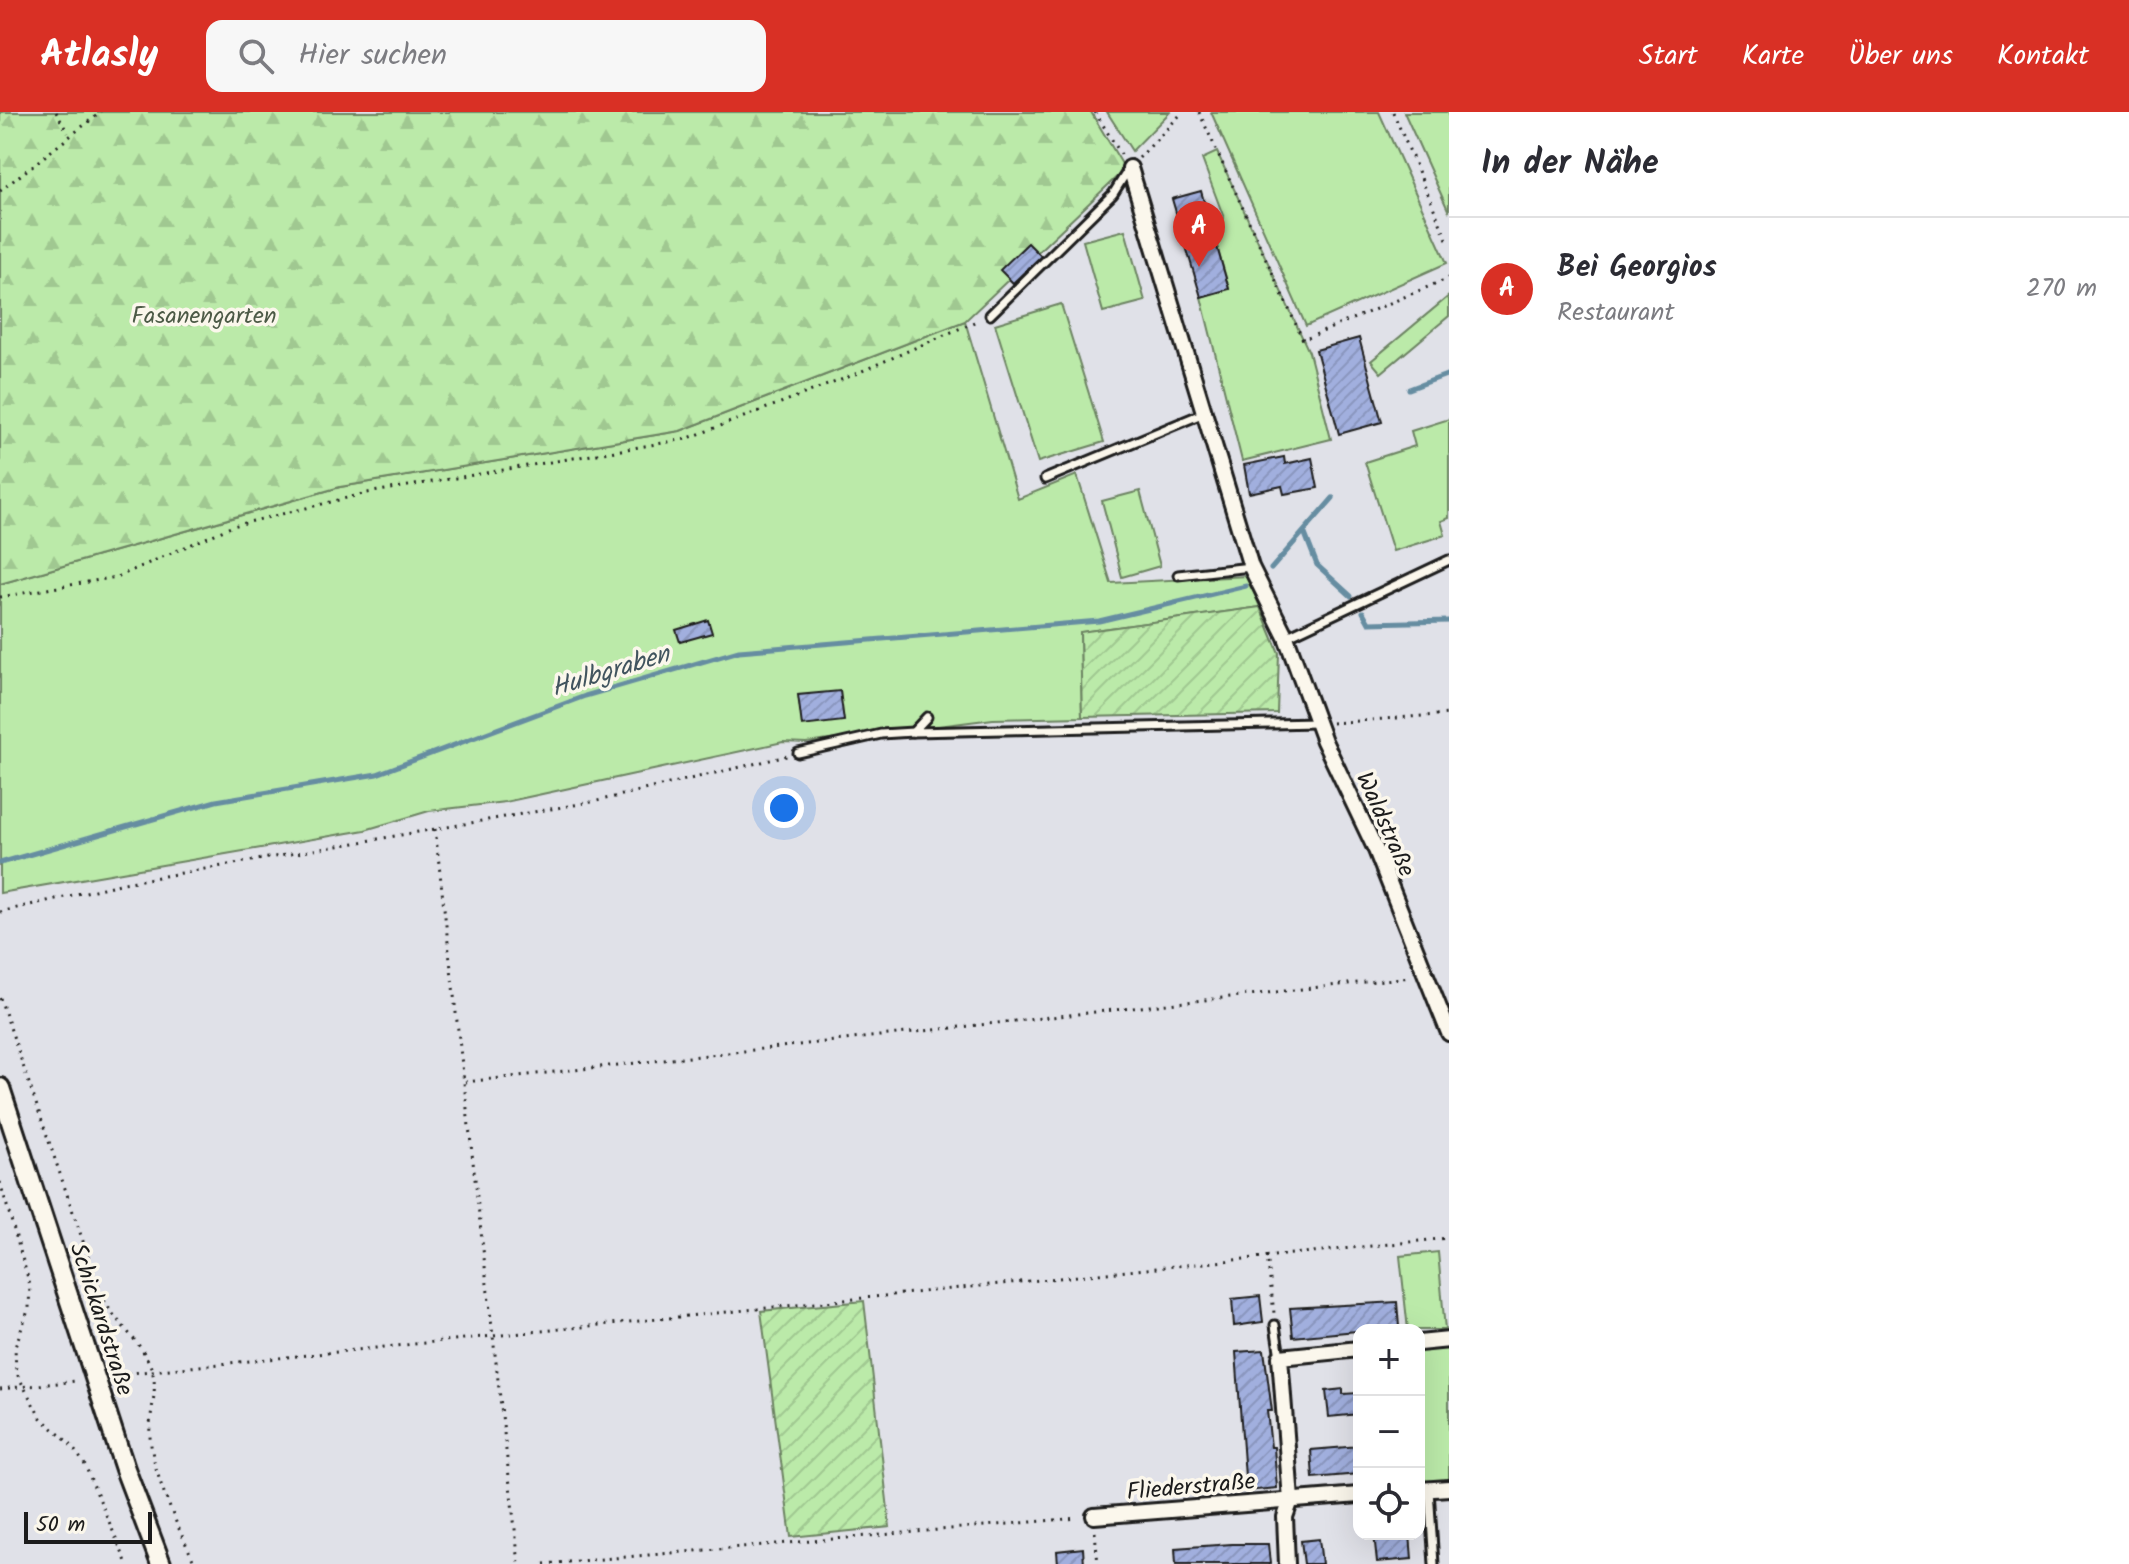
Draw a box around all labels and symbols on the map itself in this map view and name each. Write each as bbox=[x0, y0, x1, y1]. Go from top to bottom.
pin: A bbox=[1173, 201, 1225, 267]
park label: Fasanengarten bbox=[131, 297, 277, 336]
water label: Hulbgraben bbox=[546, 633, 677, 710]
street label: Waldstraße bbox=[1344, 766, 1425, 884]
your location bbox=[764, 788, 804, 828]
street label: Schickardstraße bbox=[58, 1238, 144, 1401]
street label: Fliederstraße bbox=[1125, 1462, 1257, 1513]
scale bar bbox=[24, 1508, 152, 1544]

